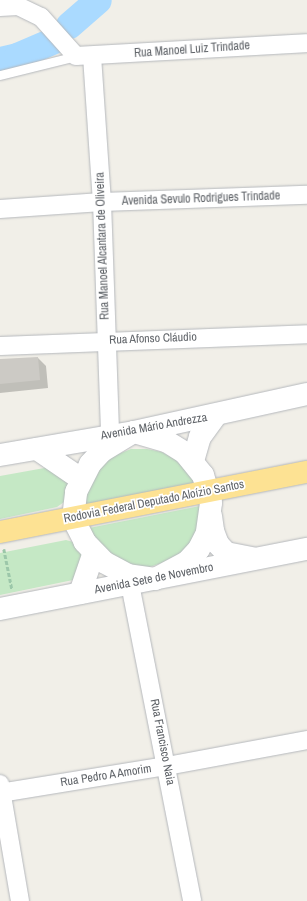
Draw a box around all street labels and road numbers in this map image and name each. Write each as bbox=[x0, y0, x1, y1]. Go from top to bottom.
street label: Rua Manoel Luiz Trindade bbox=[134, 39, 250, 61]
street label: Rua Manoel Alcantara de Oliveira bbox=[93, 172, 113, 320]
street label: Avenida Sevulo Rodrigues Trindade bbox=[121, 189, 281, 209]
street label: Rua Afonso Cláudio bbox=[109, 330, 197, 348]
street label: Avenida Mário Andrezza bbox=[100, 411, 208, 443]
street label: Rodovia Federal Deputado Aloízio Santos bbox=[62, 477, 246, 527]
street label: Avenida Sete de Novembro bbox=[93, 560, 215, 598]
street label: Rua Francisco Naia bbox=[147, 698, 177, 786]
street label: Rua Pedro A Amorim bbox=[59, 762, 153, 790]

